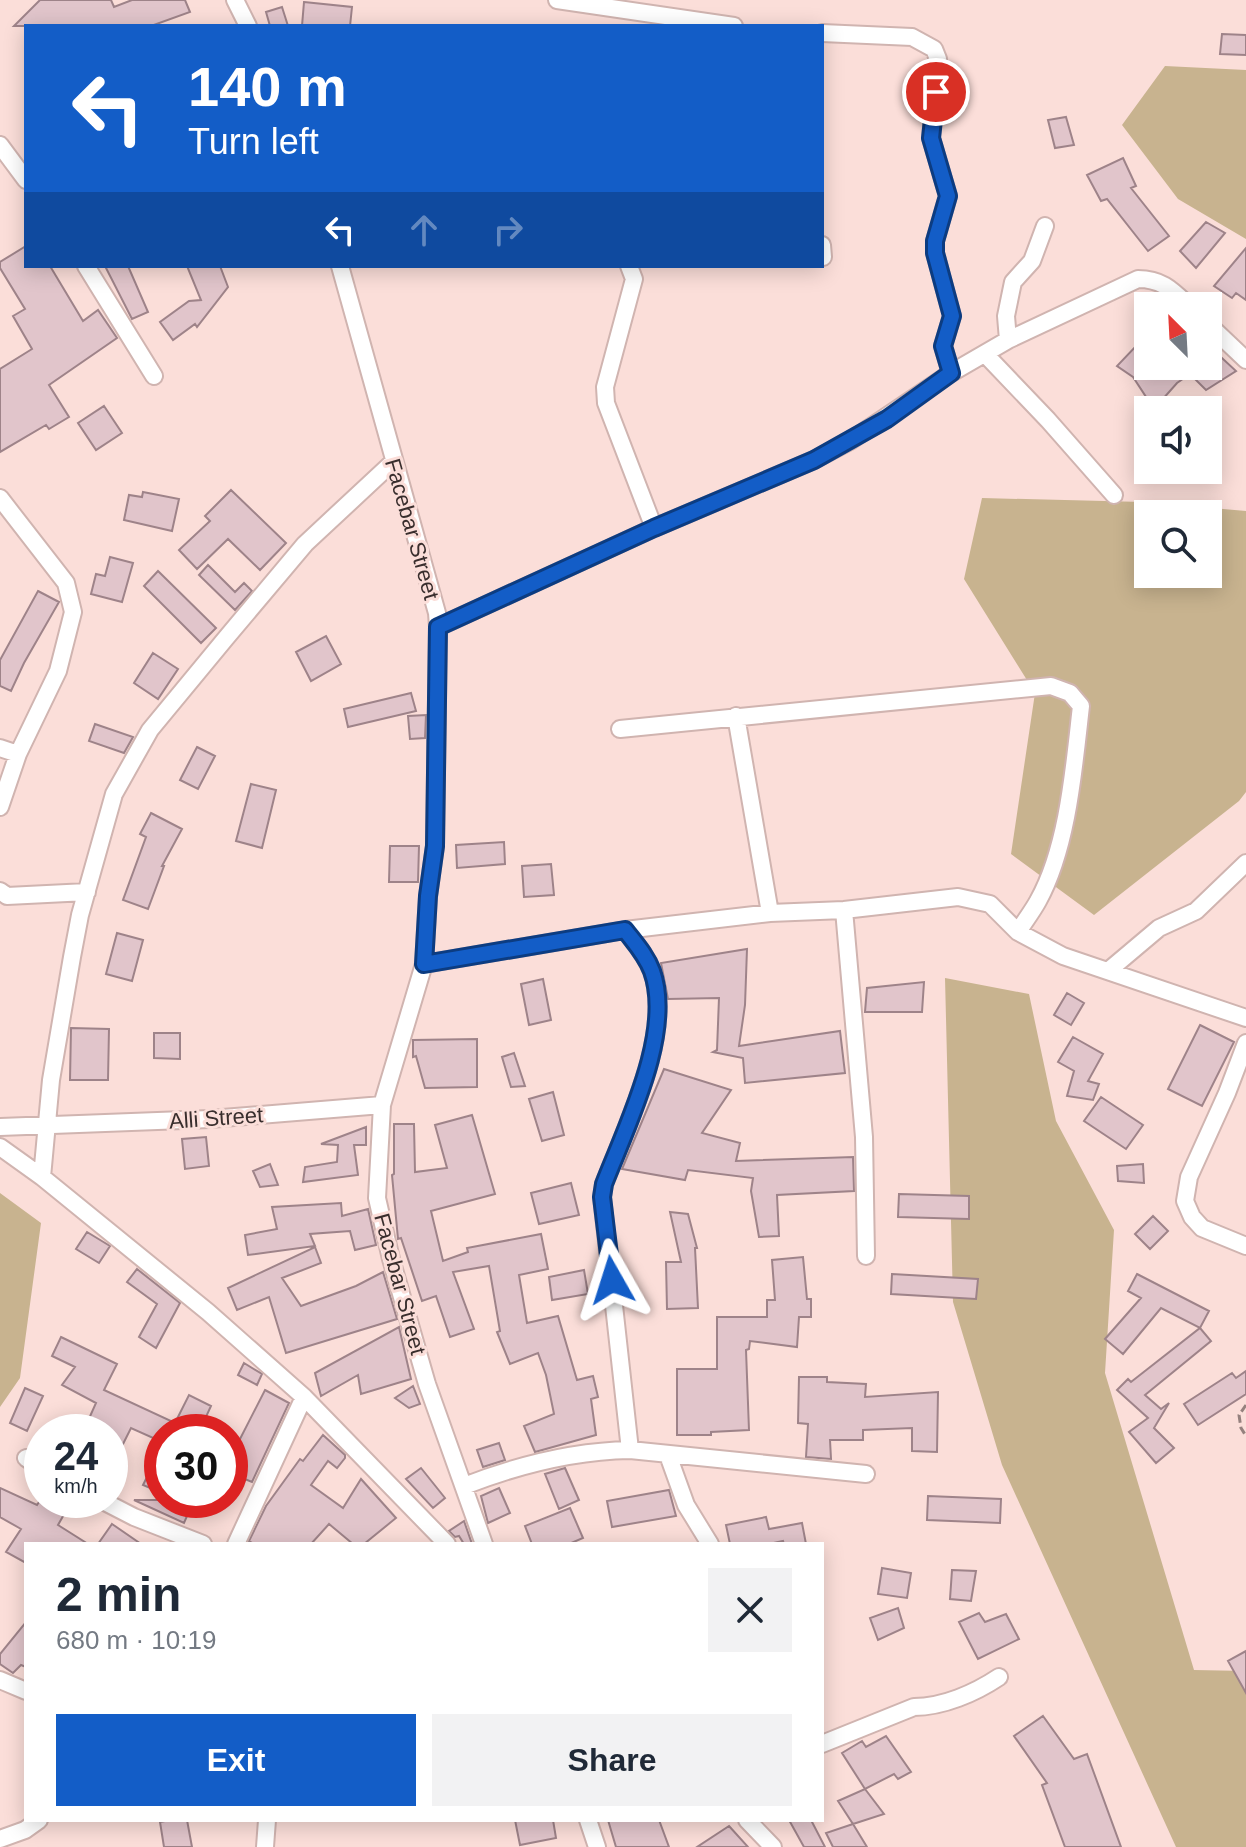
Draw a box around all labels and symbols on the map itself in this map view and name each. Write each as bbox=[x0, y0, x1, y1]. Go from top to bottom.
pin bbox=[902, 58, 970, 126]
north arrow bbox=[1134, 292, 1222, 380]
street label: Facebar Street bbox=[380, 456, 444, 602]
street label: Alli Street bbox=[168, 1102, 264, 1134]
street label: Facebar Street bbox=[369, 1210, 431, 1358]
position arrow bbox=[570, 1238, 654, 1322]
speed limit sign: 30 bbox=[144, 1414, 248, 1518]

